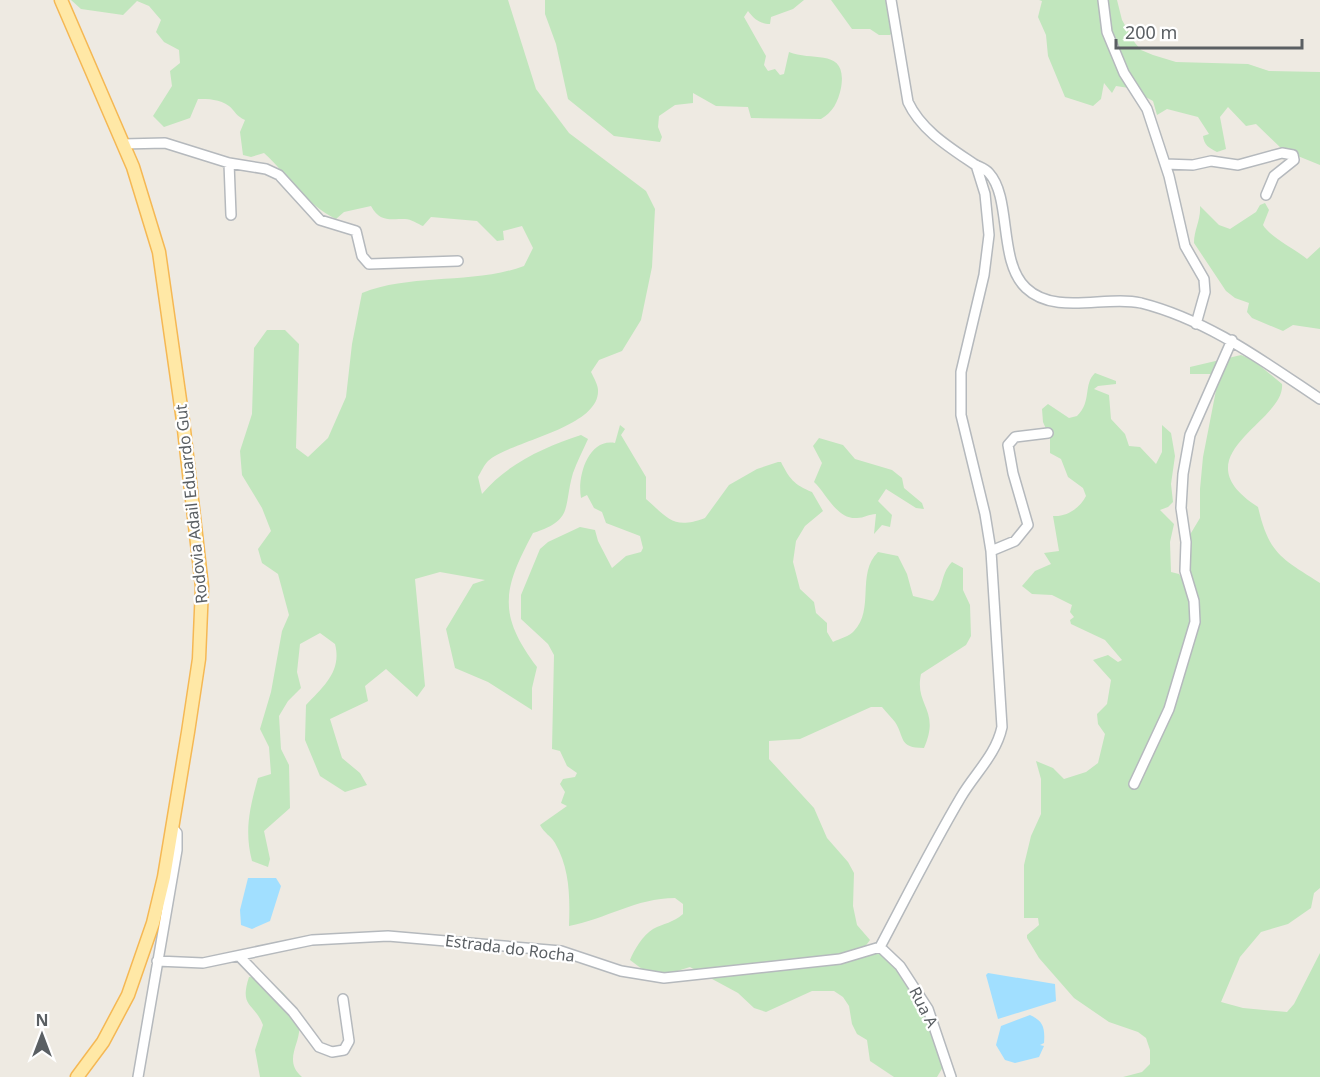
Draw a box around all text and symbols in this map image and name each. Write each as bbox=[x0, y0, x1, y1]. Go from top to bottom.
scale bar bbox=[1116, 12, 1302, 50]
text: 200 m bbox=[1125, 20, 1177, 44]
street label: Rodovia Adail Eduardo Gut bbox=[170, 403, 212, 605]
street label: Estrada do Rocha bbox=[444, 929, 576, 967]
street label: Rua A bbox=[904, 983, 944, 1032]
north arrow bbox=[12, 1005, 72, 1065]
text: N bbox=[35, 1009, 49, 1031]

